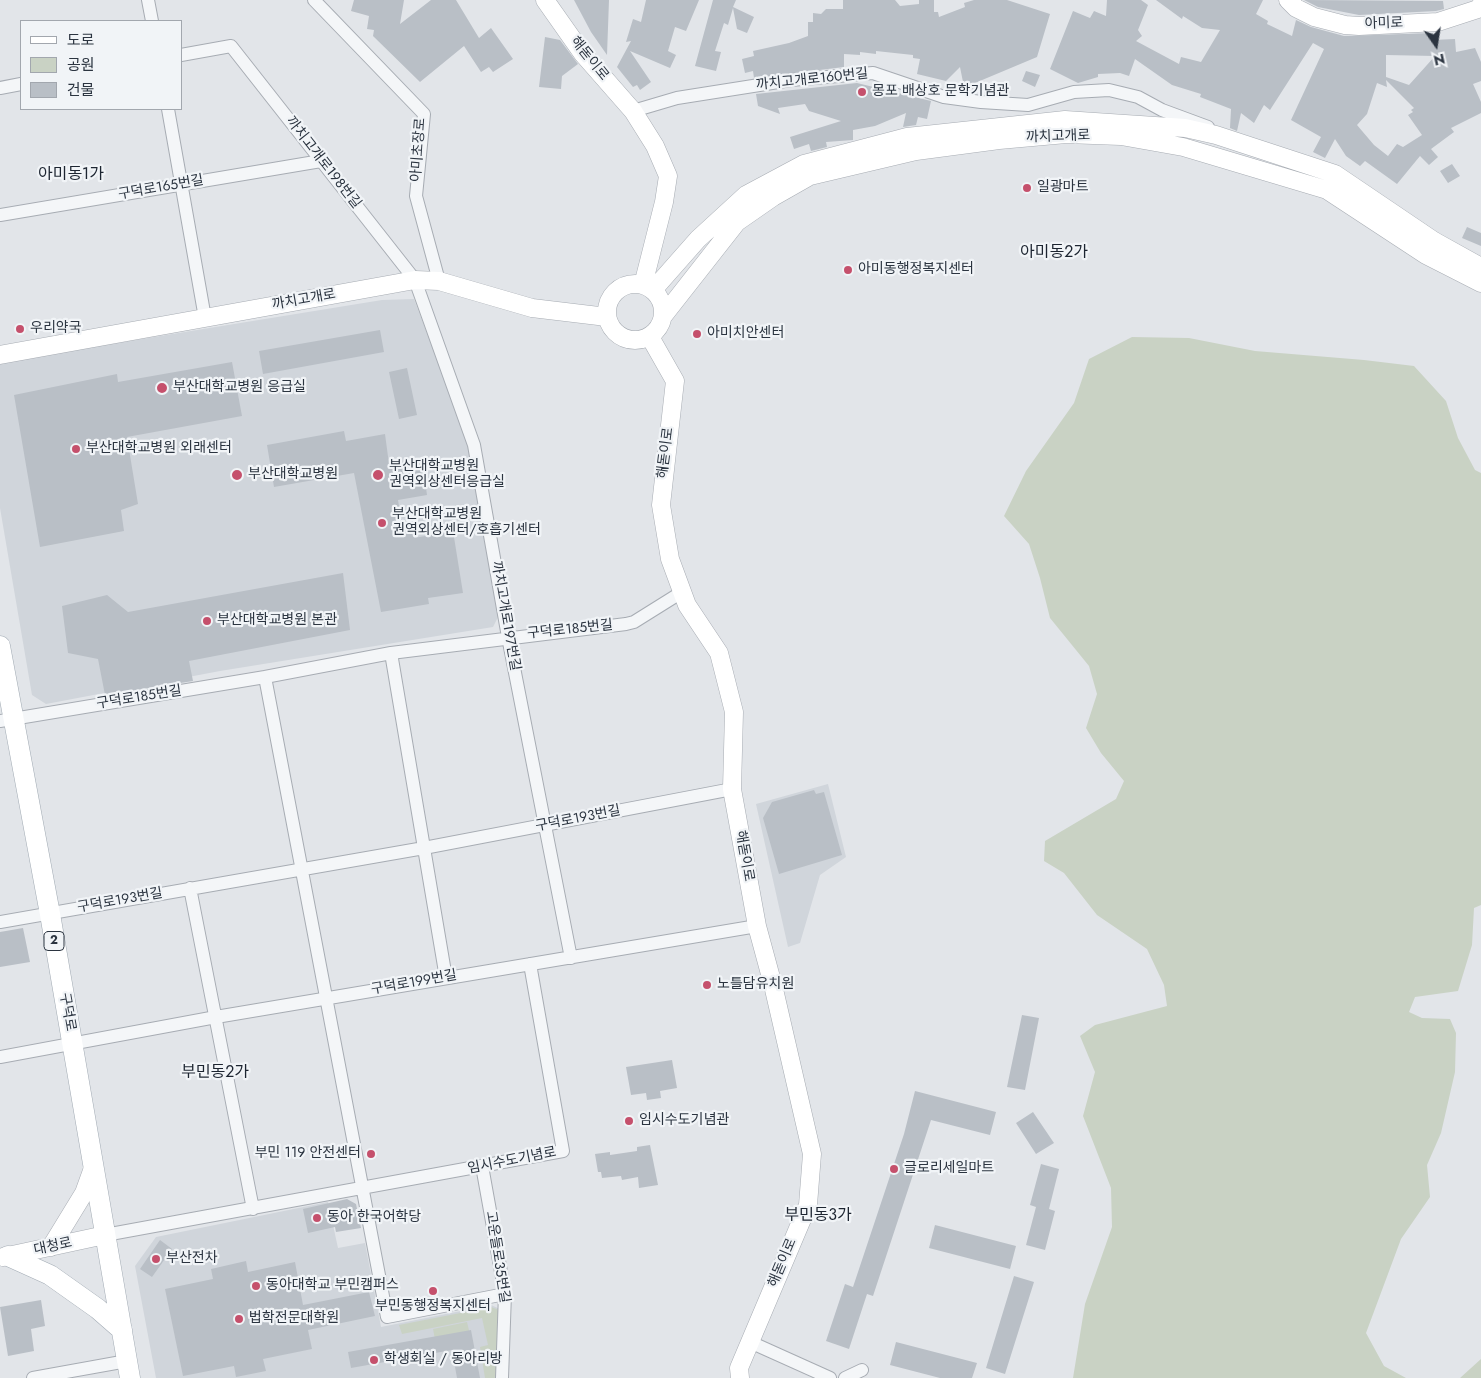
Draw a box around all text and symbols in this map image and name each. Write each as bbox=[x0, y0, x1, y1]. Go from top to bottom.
street label: 아미로 bbox=[1364, 15, 1404, 33]
legend bbox=[20, 20, 182, 110]
north arrow bbox=[1411, 20, 1461, 70]
text: 도로 bbox=[67, 29, 95, 51]
street label: 해돋이로 bbox=[566, 34, 612, 84]
text: N bbox=[1432, 49, 1447, 71]
text: 공원 bbox=[67, 54, 95, 76]
street label: 까치고개로160번길 bbox=[755, 66, 869, 94]
text: 건물 bbox=[67, 79, 95, 101]
place label: 몽포 배상호 문학기념관 bbox=[872, 84, 1009, 100]
marker: 몽포 배상호 문학기념관 bbox=[856, 86, 868, 98]
street label: 까치고개로198번길 bbox=[282, 114, 364, 212]
street label: 아미초장로 bbox=[408, 117, 430, 183]
street label: 까치고개로 bbox=[1026, 127, 1090, 147]
district label: 아미동1가 bbox=[38, 165, 104, 185]
street label: 구덕로165번길 bbox=[117, 172, 205, 204]
place label: 일광마트 bbox=[1037, 180, 1089, 196]
marker: 일광마트 bbox=[1021, 182, 1033, 194]
district label: 아미동2가 bbox=[1020, 243, 1088, 263]
place label: 아미동행정복지센터 bbox=[858, 262, 974, 278]
marker: 아미동행정복지센터 bbox=[842, 264, 854, 276]
street label: 까치고개로 bbox=[271, 286, 337, 314]
place label: 우리약국 bbox=[30, 321, 82, 337]
marker: 우리약국 bbox=[14, 323, 26, 335]
place label: 아미치안센터 bbox=[707, 326, 784, 342]
marker: 아미치안센터 bbox=[691, 328, 703, 340]
place label: 부산대학교병원 응급실 bbox=[173, 380, 306, 396]
marker: 부산대학교병원 응급실 bbox=[155, 381, 169, 395]
street label: 해돋이로 bbox=[655, 426, 677, 480]
place label: 부산대학교병원 외래센터 bbox=[86, 441, 232, 457]
marker: 부산대학교병원 외래센터 bbox=[70, 443, 82, 455]
place label: 부산대학교병원 권역외상센터응급실 bbox=[389, 459, 505, 492]
place label: 부산대학교병원 bbox=[248, 467, 338, 483]
marker: 부산대학교병원 bbox=[230, 468, 244, 482]
marker: 부산대학교병원 권역외상센터응급실 bbox=[371, 468, 385, 482]
place label: 부산대학교병원 권역외상센터/호흡기센터 bbox=[392, 507, 541, 540]
marker: 부산대학교병원 권역외상센터/호흡기센터 bbox=[376, 517, 388, 529]
street label: 까치고개로197번길 bbox=[487, 560, 523, 672]
place label: 부산대학교병원 본관 bbox=[217, 613, 337, 629]
marker: 부산대학교병원 본관 bbox=[201, 615, 213, 627]
street label: 구덕로185번길 bbox=[526, 617, 614, 643]
street label: 구덕로185번길 bbox=[95, 683, 183, 713]
street label: 구덕로193번길 bbox=[534, 803, 622, 835]
street label: 해돋이로 bbox=[731, 829, 757, 883]
street label: 구덕로193번길 bbox=[76, 885, 164, 917]
road number: 2 bbox=[44, 931, 64, 950]
street label: 구덕로199번길 bbox=[370, 967, 458, 999]
place label: 노틀담유치원 bbox=[717, 977, 794, 993]
marker: 노틀담유치원 bbox=[701, 979, 713, 991]
street label: 구덕로 bbox=[55, 992, 79, 1032]
district label: 부민동2가 bbox=[181, 1063, 249, 1083]
place label: 임시수도기념관 bbox=[639, 1113, 729, 1129]
marker: 임시수도기념관 bbox=[623, 1115, 635, 1127]
street label: 임시수도기념로 bbox=[466, 1144, 558, 1178]
place label: 부민 119 안전센터 bbox=[255, 1146, 361, 1162]
marker: 부민 119 안전센터 bbox=[365, 1148, 377, 1160]
place label: 글로리세일마트 bbox=[904, 1161, 994, 1177]
marker: 글로리세일마트 bbox=[888, 1163, 900, 1175]
district label: 부민동3가 bbox=[784, 1206, 852, 1226]
place label: 동아 한국어학당 bbox=[327, 1210, 421, 1226]
street label: 고운들로35번길 bbox=[481, 1210, 513, 1304]
marker: 동아 한국어학당 bbox=[311, 1212, 323, 1224]
street label: 대청로 bbox=[32, 1235, 74, 1259]
street label: 해돋이로 bbox=[765, 1236, 801, 1290]
place label: 부산전차 bbox=[166, 1251, 218, 1267]
marker: 부산전차 bbox=[150, 1253, 162, 1265]
place label: 동아대학교 부민캠퍼스 bbox=[266, 1278, 399, 1294]
marker: 동아대학교 부민캠퍼스 bbox=[250, 1280, 262, 1292]
marker: 부민동행정복지센터 bbox=[427, 1285, 439, 1297]
place label: 부민동행정복지센터 bbox=[375, 1299, 491, 1315]
place label: 법학전문대학원 bbox=[249, 1311, 339, 1327]
marker: 법학전문대학원 bbox=[233, 1313, 245, 1325]
place label: 학생회실 / 동아리방 bbox=[384, 1352, 503, 1368]
marker: 학생회실 / 동아리방 bbox=[368, 1354, 380, 1366]

